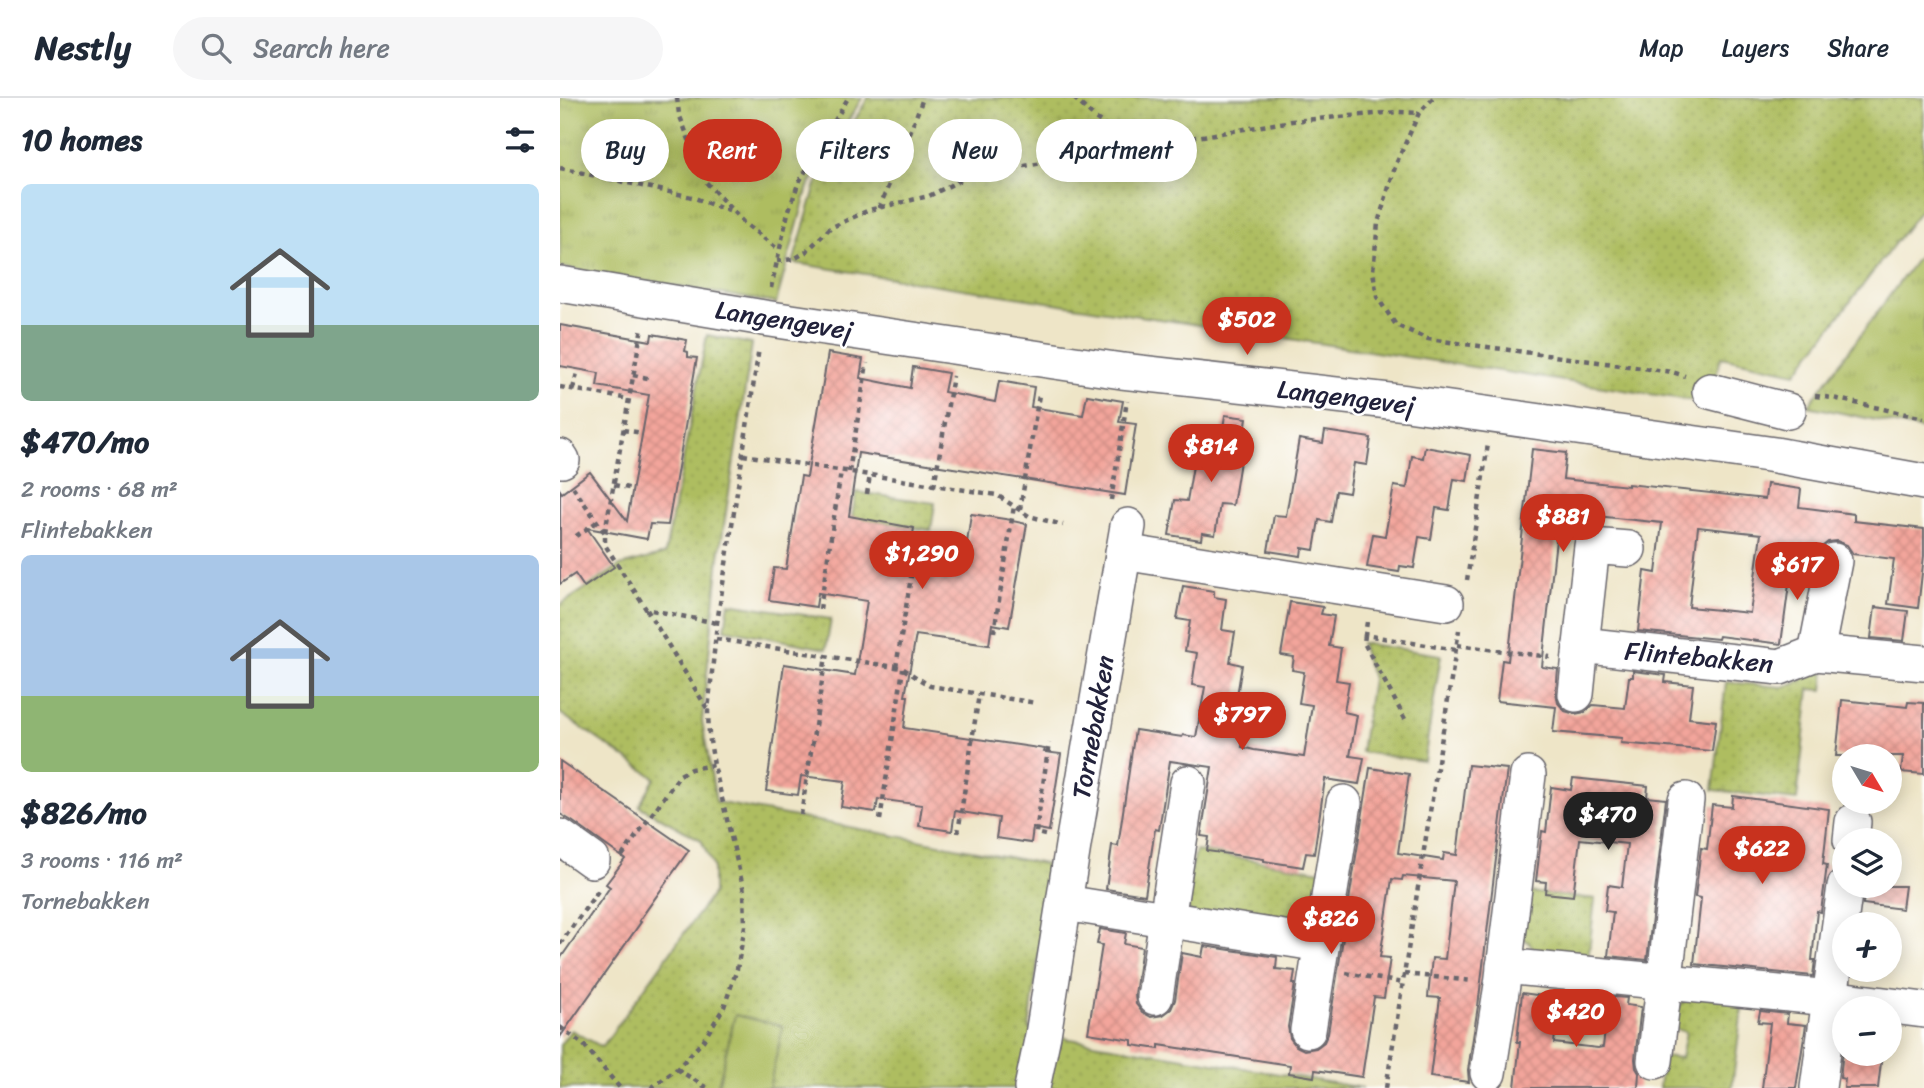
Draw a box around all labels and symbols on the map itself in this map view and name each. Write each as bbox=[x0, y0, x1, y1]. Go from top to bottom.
street label: Langengevej bbox=[712, 286, 857, 354]
pin: $502 bbox=[1206, 298, 1288, 357]
street label: Langengevej bbox=[1275, 366, 1419, 428]
pin: $814 bbox=[1170, 424, 1252, 484]
pin: $881 bbox=[1522, 494, 1604, 554]
pin: $1,290 bbox=[865, 532, 979, 591]
pin: $617 bbox=[1756, 542, 1838, 602]
street label: Flintebakken bbox=[1623, 628, 1775, 686]
street label: Tornebakken bbox=[1058, 651, 1128, 803]
pin: $797 bbox=[1201, 692, 1283, 752]
north arrow bbox=[1832, 744, 1902, 814]
pin: $470 bbox=[1567, 792, 1649, 852]
pin: $622 bbox=[1721, 826, 1803, 886]
pin: $826 bbox=[1290, 896, 1372, 956]
pin: $420 bbox=[1535, 990, 1617, 1049]

